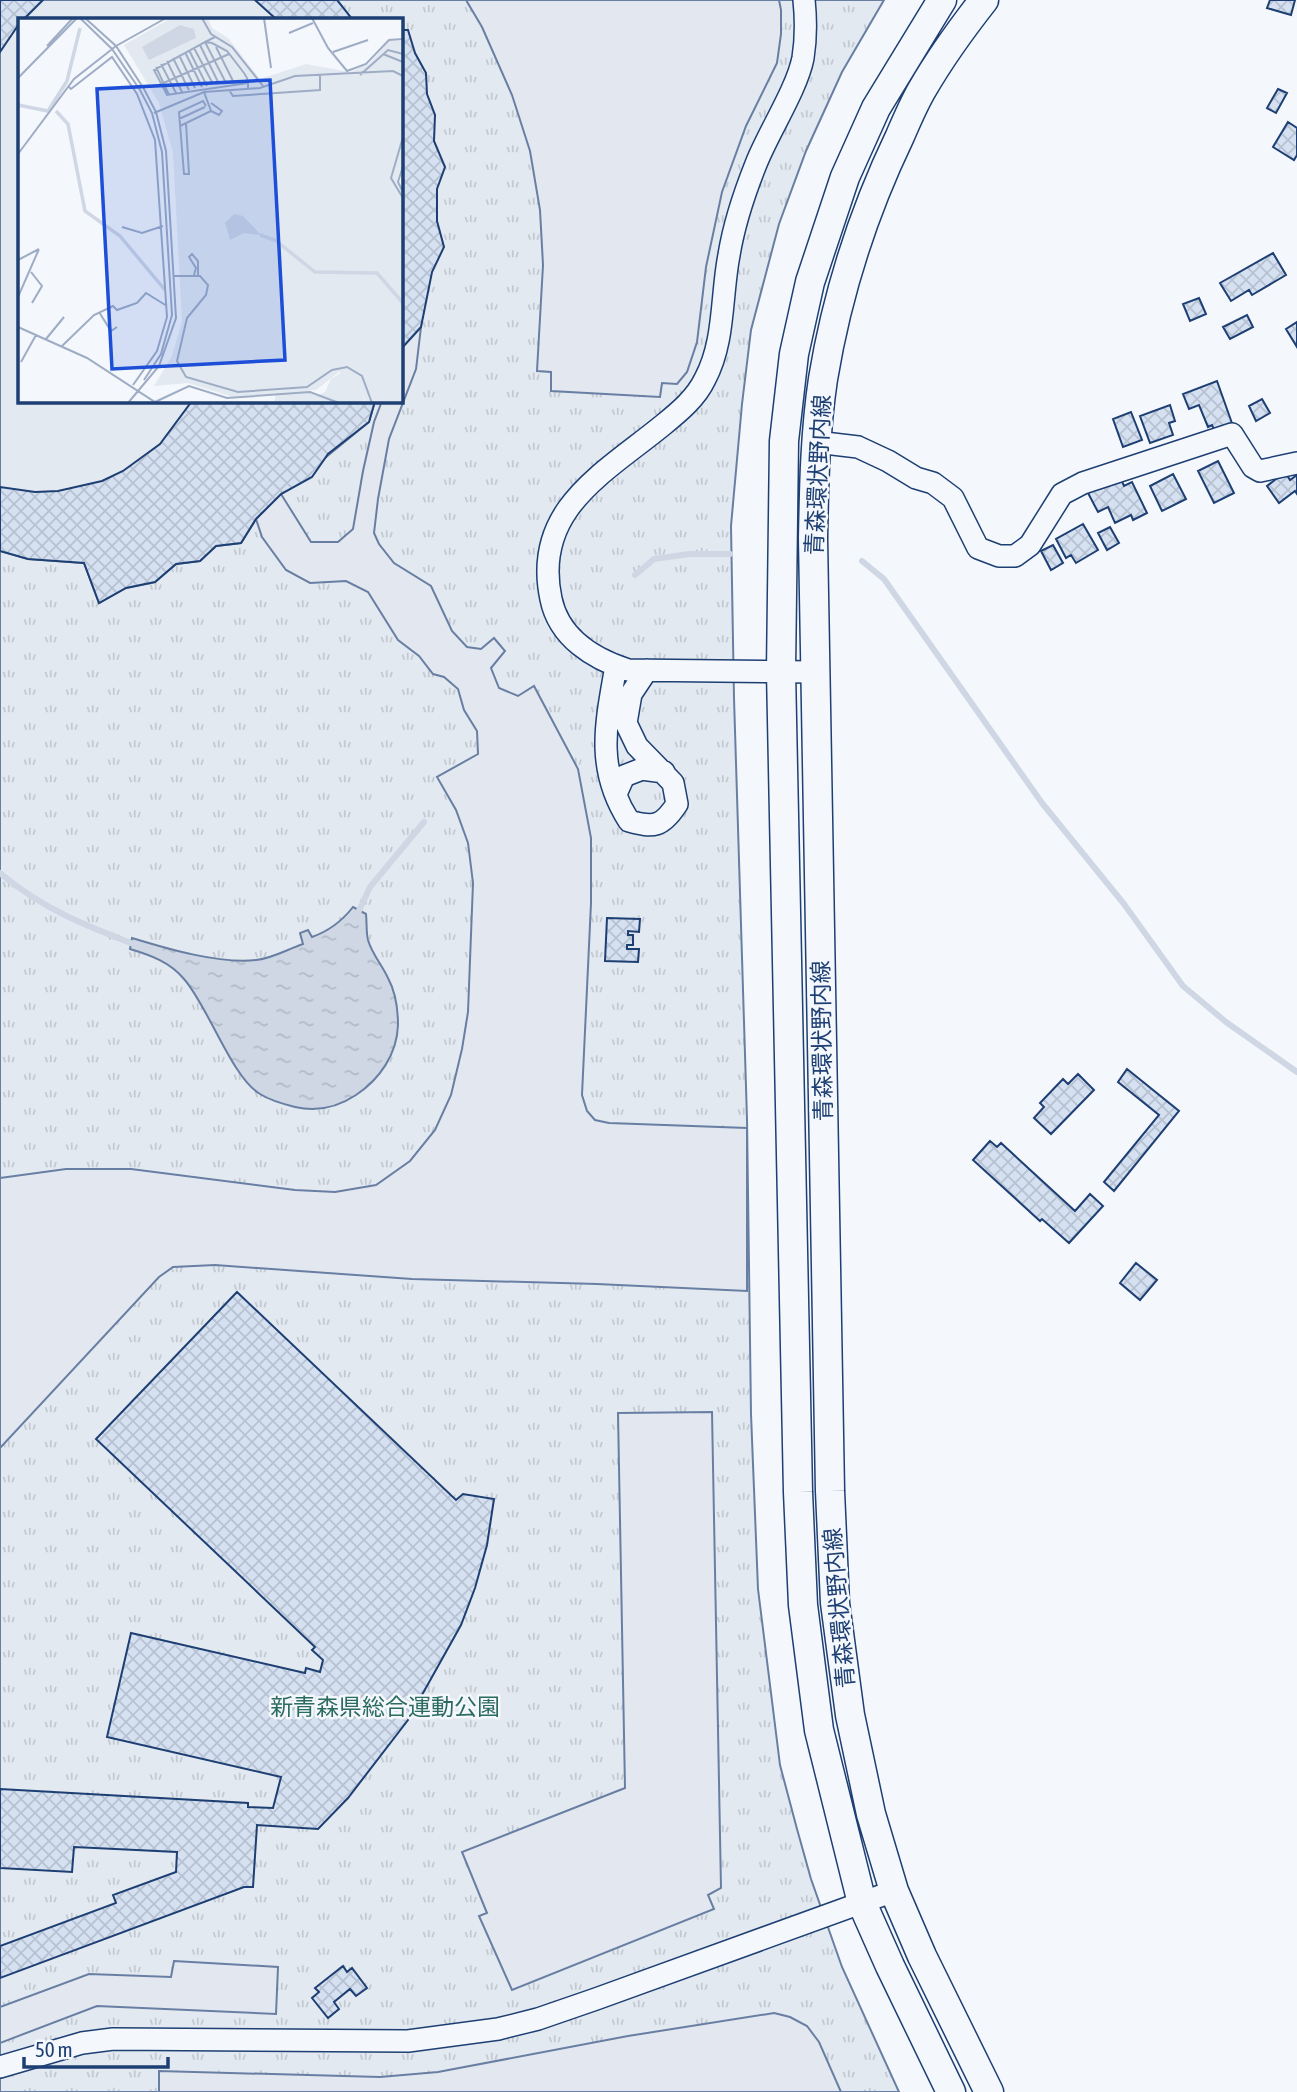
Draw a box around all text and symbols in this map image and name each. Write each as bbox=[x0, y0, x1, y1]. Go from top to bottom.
inset map bbox=[18, 18, 402, 402]
street label: 青森環状野内線 bbox=[801, 394, 835, 556]
street label: 青森環状野内線 bbox=[808, 960, 836, 1122]
street label: 青森環状野内線 bbox=[819, 1527, 859, 1689]
park label: 新青森県総合運動公園 bbox=[270, 1694, 500, 1720]
scale bar bbox=[24, 2025, 168, 2070]
text: 50 m bbox=[35, 2037, 73, 2061]

